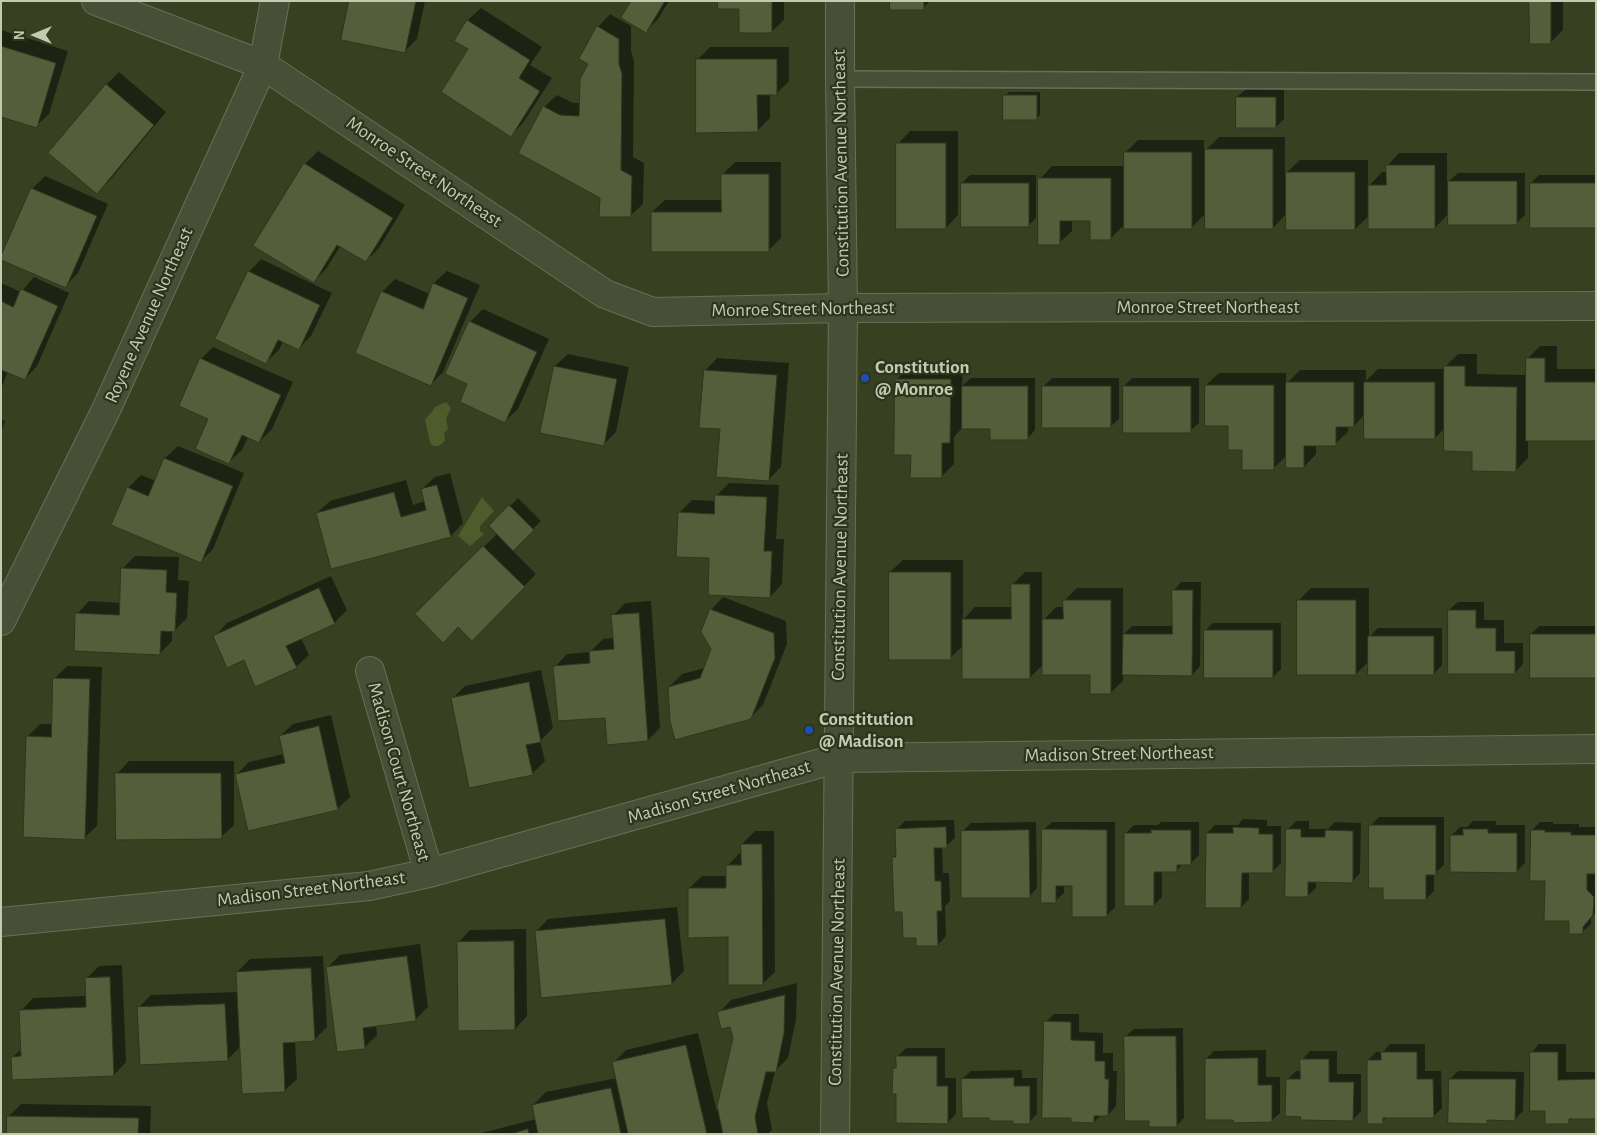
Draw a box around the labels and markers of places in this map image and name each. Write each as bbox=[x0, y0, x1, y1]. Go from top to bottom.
place label: Constitution @ Monroe bbox=[875, 356, 970, 400]
marker: Constitution @ Monroe bbox=[859, 372, 871, 384]
place label: Constitution @ Madison bbox=[819, 708, 914, 752]
marker: Constitution @ Madison bbox=[803, 724, 815, 736]

